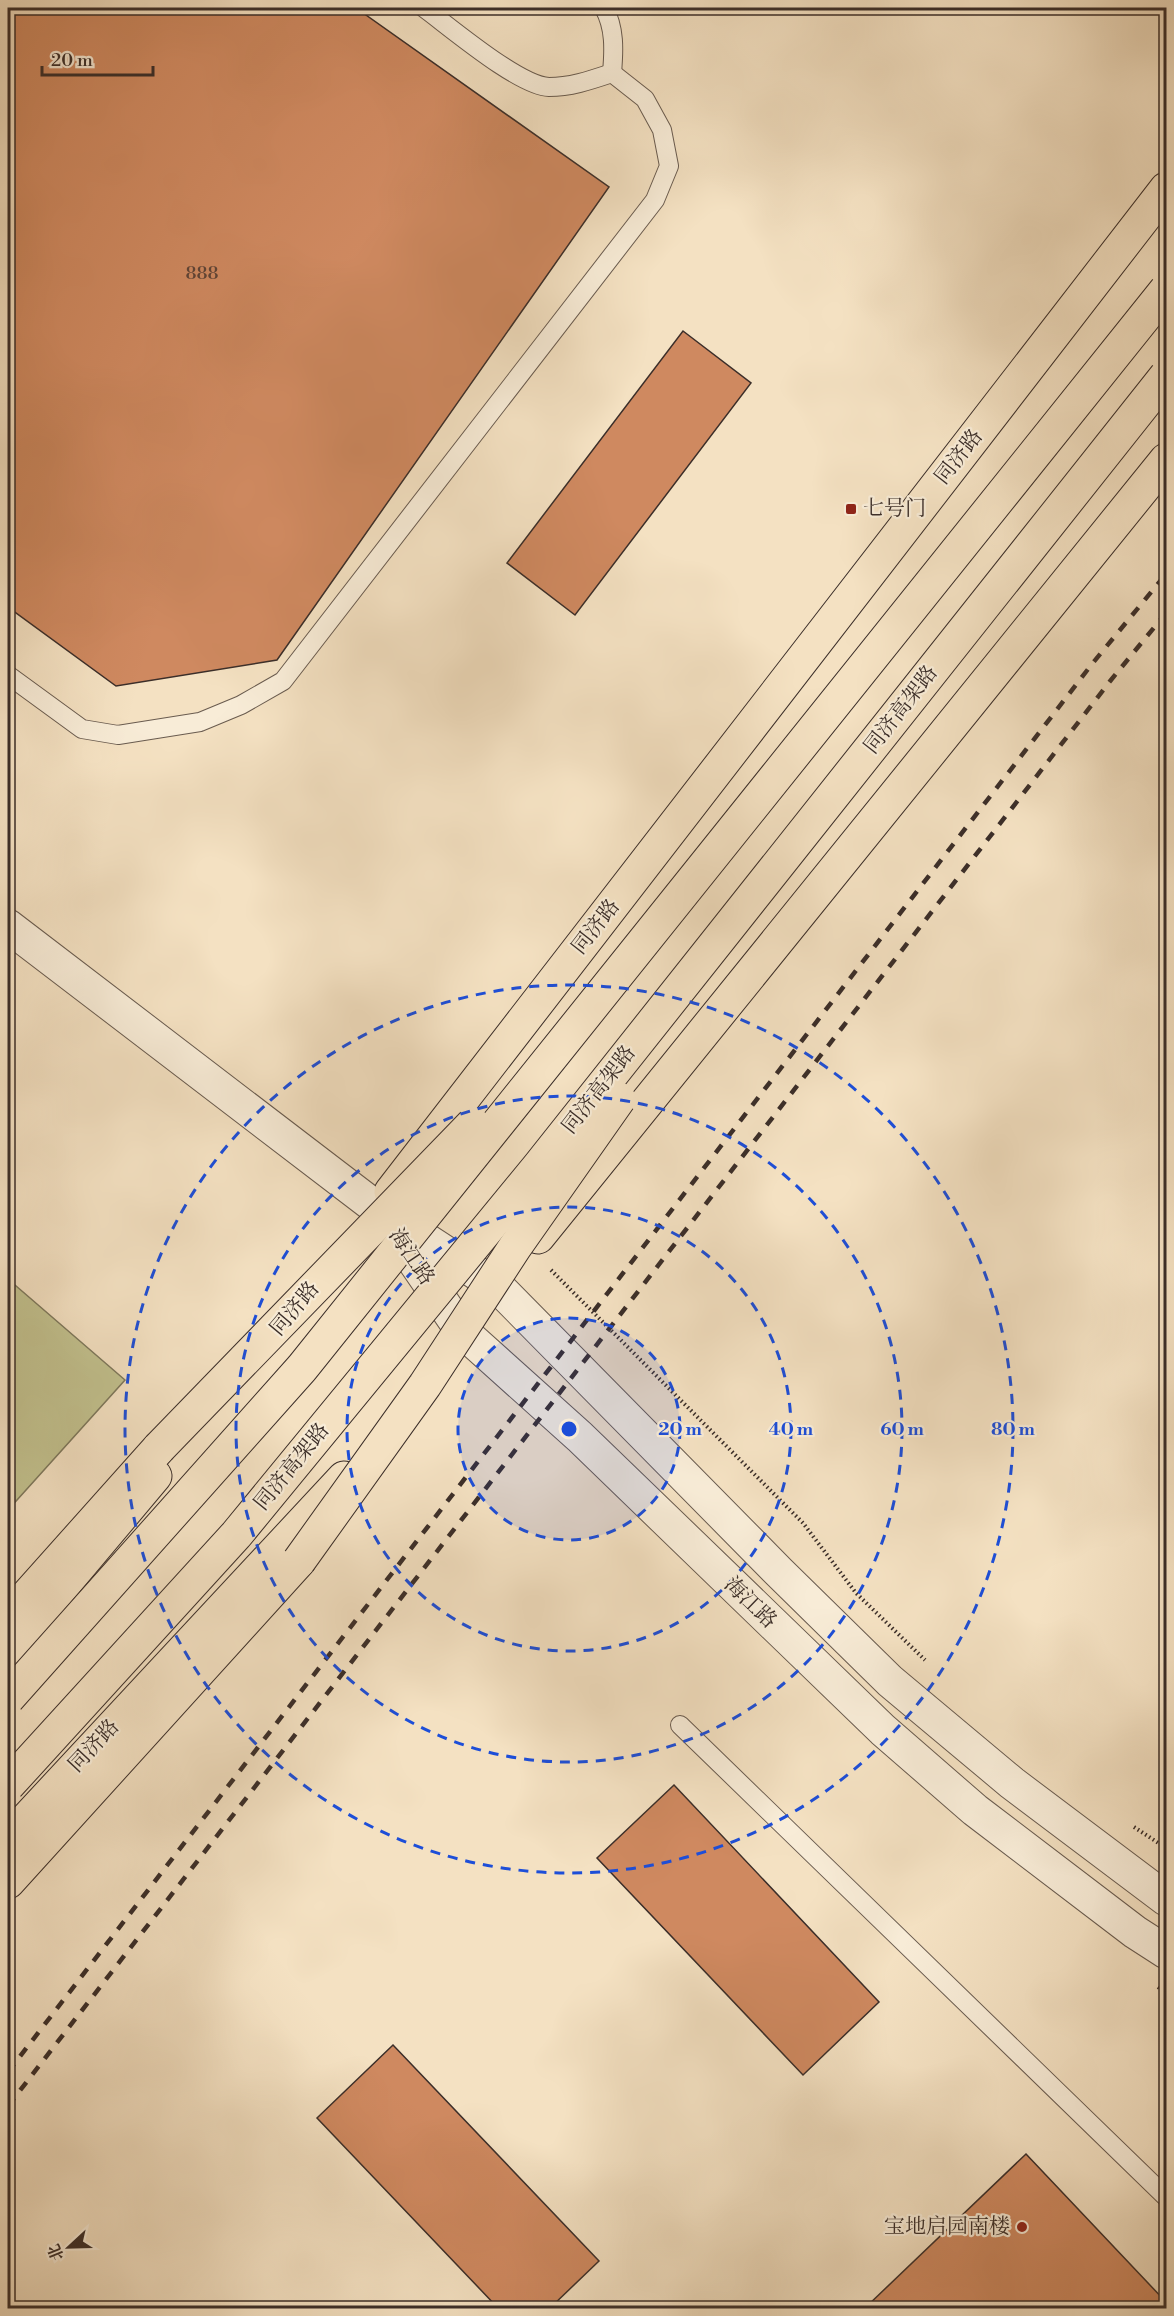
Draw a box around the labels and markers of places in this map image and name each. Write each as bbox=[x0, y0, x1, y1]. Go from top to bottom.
place label: 七号门 bbox=[863, 496, 926, 522]
marker: 七号门 bbox=[844, 502, 858, 516]
centre of rings bbox=[559, 1419, 579, 1439]
place label: 宝地启园南楼 bbox=[884, 2214, 1010, 2240]
marker: 宝地启园南楼 bbox=[1015, 2220, 1029, 2234]

